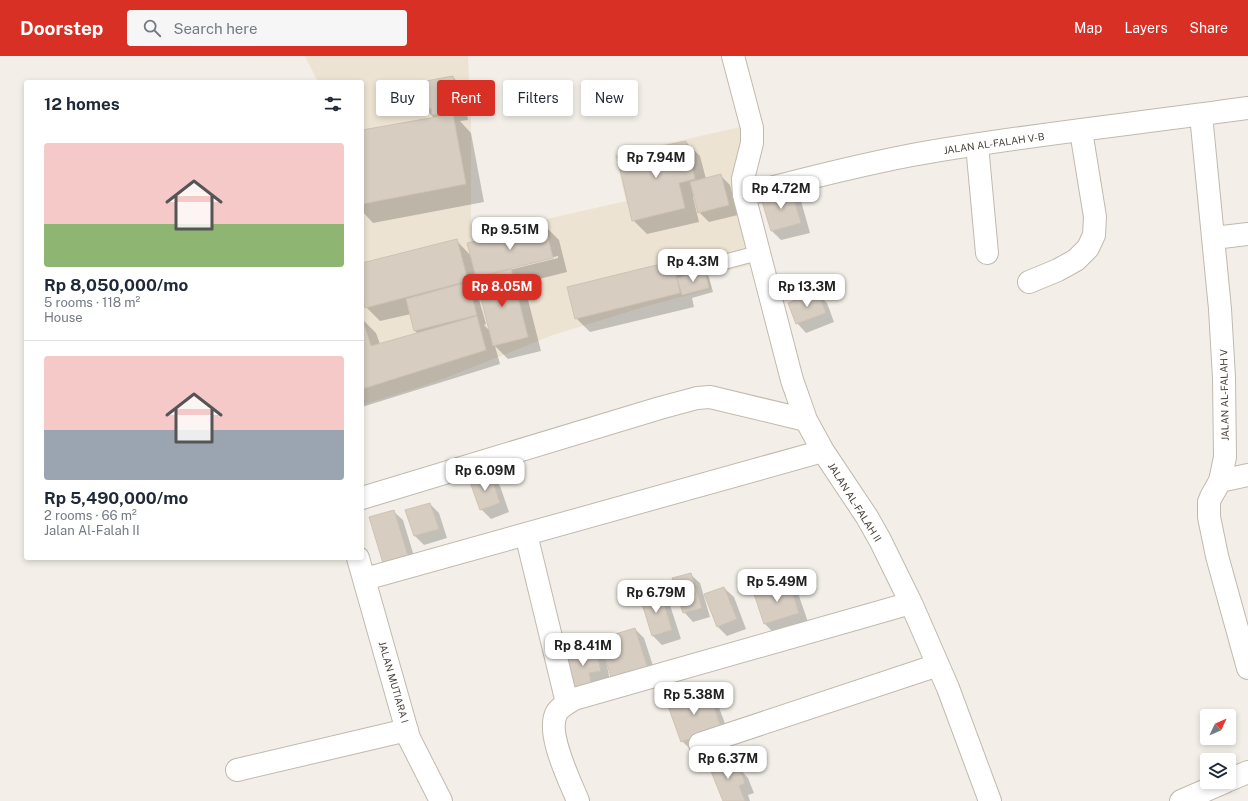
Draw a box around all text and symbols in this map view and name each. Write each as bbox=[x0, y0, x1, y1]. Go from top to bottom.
search box bbox=[127, 10, 407, 46]
text: Doorstep bbox=[20, 17, 103, 39]
icon: search bbox=[141, 17, 163, 39]
text: Search here bbox=[173, 20, 258, 37]
text: Map bbox=[1074, 20, 1102, 36]
text: Layers bbox=[1124, 20, 1168, 36]
text: Share bbox=[1190, 20, 1228, 36]
chip: Buy bbox=[376, 80, 429, 116]
chip: Rent bbox=[437, 80, 495, 116]
chip: Filters bbox=[503, 80, 573, 116]
chip: New bbox=[581, 80, 638, 116]
icon: filters bbox=[322, 93, 344, 115]
text: 12 homes bbox=[44, 94, 120, 114]
street label: JALAN AL-FALAH V-B bbox=[943, 130, 1045, 156]
pin: Rp 7.94M bbox=[615, 145, 697, 179]
text: Rp 7.94M bbox=[627, 150, 685, 165]
icon: home bbox=[158, 169, 230, 241]
pin: Rp 4.72M bbox=[740, 176, 822, 210]
text: Rp 4.72M bbox=[751, 181, 811, 196]
pin: Rp 9.51M bbox=[469, 217, 551, 251]
text: Rp 9.51M bbox=[481, 222, 539, 237]
pin: Rp 4.3M bbox=[656, 249, 730, 283]
text: Rp 4.3M bbox=[667, 254, 719, 269]
pin: Rp 8.05M bbox=[461, 274, 543, 308]
pin: Rp 13.3M bbox=[766, 274, 848, 308]
text: Rp 8,050,000/mo bbox=[44, 275, 188, 295]
text: Rp 8.05M bbox=[471, 279, 533, 294]
text: Rp 13.3M bbox=[778, 279, 836, 294]
text: 5 rooms · 118 m² bbox=[44, 295, 140, 310]
text: House bbox=[44, 310, 83, 325]
street label: JALAN AL-FALAH V bbox=[1217, 349, 1231, 441]
icon: home bbox=[158, 382, 230, 454]
pin: Rp 6.09M bbox=[444, 458, 526, 492]
street label: JALAN AL-FALAH II bbox=[826, 460, 884, 544]
text: Rp 6.09M bbox=[455, 463, 515, 478]
text: Rp 5,490,000/mo bbox=[44, 488, 188, 508]
text: 2 rooms · 66 m² bbox=[44, 508, 137, 523]
text: Jalan Al-Falah II bbox=[44, 523, 140, 538]
pin: Rp 5.49M bbox=[736, 569, 818, 603]
text: Rp 5.49M bbox=[746, 574, 808, 589]
pin: Rp 6.79M bbox=[615, 580, 697, 614]
text: Rp 6.79M bbox=[626, 585, 686, 600]
pin: Rp 8.41M bbox=[542, 633, 624, 667]
text: Rp 8.41M bbox=[554, 638, 612, 653]
street label: JALAN MUTIARA I bbox=[377, 640, 411, 724]
pin: Rp 5.38M bbox=[653, 682, 735, 716]
text: Rp 5.38M bbox=[663, 687, 725, 702]
north arrow bbox=[1200, 709, 1236, 745]
map controls bbox=[1200, 709, 1236, 789]
pin: Rp 6.37M bbox=[687, 746, 769, 780]
text: Rp 6.37M bbox=[698, 751, 758, 766]
button: layers bbox=[1200, 753, 1236, 789]

